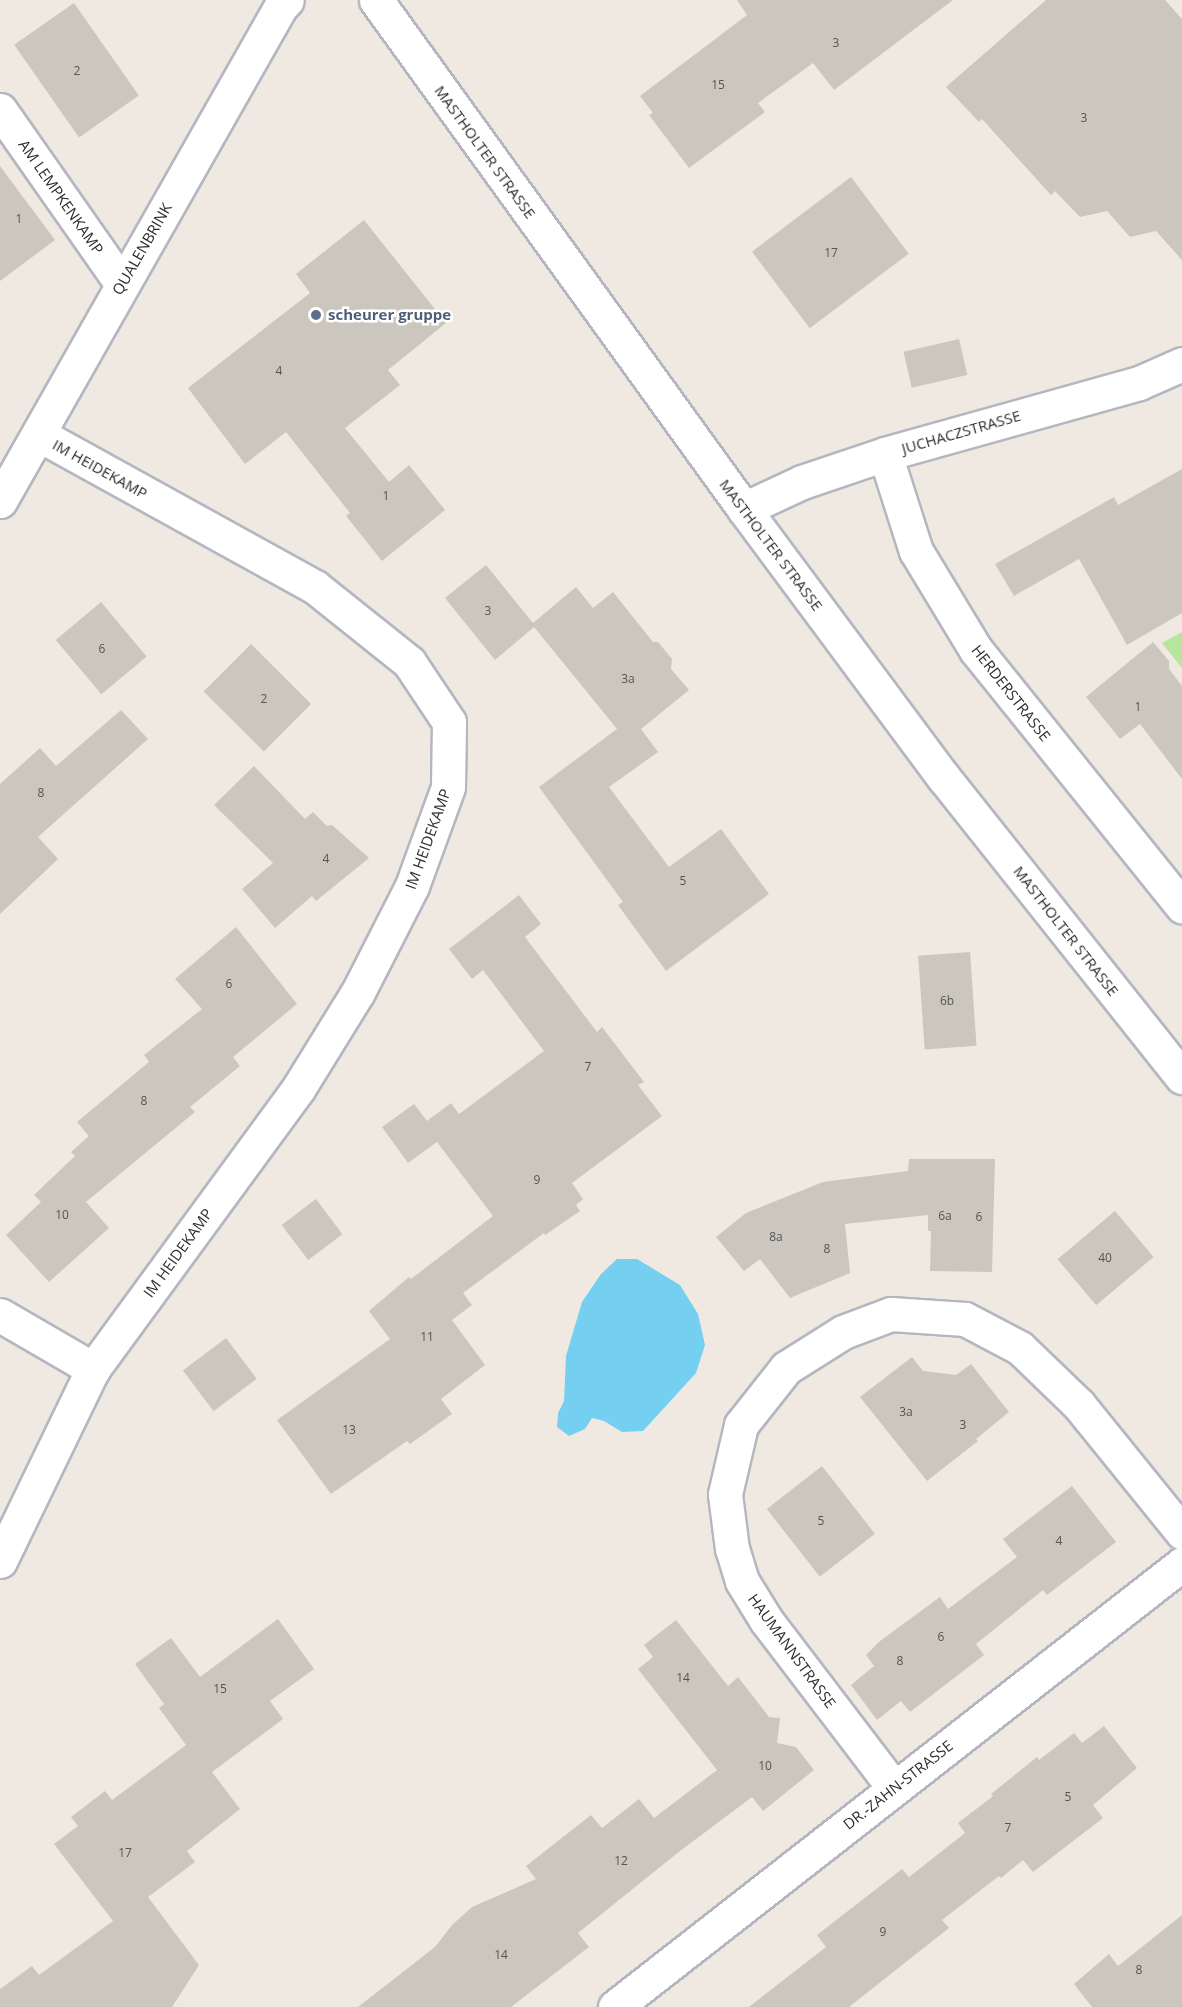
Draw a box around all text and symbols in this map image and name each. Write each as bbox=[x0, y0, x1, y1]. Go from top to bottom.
house number: 3 bbox=[833, 36, 839, 50]
house number: 2 bbox=[74, 64, 80, 78]
house number: 15 bbox=[711, 78, 725, 92]
street label: MASTHOLTER STRASSE bbox=[431, 82, 539, 222]
house number: 3 bbox=[1081, 111, 1087, 125]
street label: AM LEMPKENKAMP bbox=[15, 136, 107, 258]
street label: QUALENBRINK bbox=[108, 200, 176, 298]
house number: 1 bbox=[16, 212, 22, 226]
house number: 17 bbox=[824, 246, 838, 260]
place label: scheurer gruppe bbox=[328, 306, 451, 324]
marker: scheurer gruppe bbox=[309, 308, 323, 322]
house number: 4 bbox=[276, 364, 282, 378]
street label: JUCHACZSTRASSE bbox=[899, 406, 1023, 458]
street label: IM HEIDEKAMP bbox=[49, 436, 151, 502]
street label: MASTHOLTER STRASSE bbox=[716, 476, 826, 614]
house number: 1 bbox=[383, 489, 389, 503]
house number: 3 bbox=[485, 604, 491, 618]
street label: HERDERSTRASSE bbox=[968, 641, 1054, 745]
house number: 6 bbox=[99, 642, 105, 656]
house number: 3a bbox=[621, 672, 635, 686]
house number: 2 bbox=[261, 692, 267, 706]
house number: 1 bbox=[1135, 700, 1141, 714]
house number: 8 bbox=[38, 786, 44, 800]
street label: IM HEIDEKAMP bbox=[401, 786, 455, 892]
house number: 4 bbox=[323, 852, 329, 866]
street label: MASTHOLTER STRASSE bbox=[1010, 863, 1122, 999]
house number: 5 bbox=[680, 874, 686, 888]
house number: 6 bbox=[226, 977, 232, 991]
house number: 6b bbox=[940, 994, 954, 1008]
house number: 7 bbox=[585, 1060, 591, 1074]
house number: 8 bbox=[141, 1094, 147, 1108]
house number: 9 bbox=[534, 1173, 540, 1187]
street label: IM HEIDEKAMP bbox=[140, 1205, 216, 1301]
house number: 10 bbox=[55, 1208, 69, 1222]
house number: 6a bbox=[938, 1209, 952, 1223]
house number: 6 bbox=[976, 1210, 982, 1224]
house number: 8a bbox=[769, 1230, 783, 1244]
house number: 8 bbox=[824, 1242, 830, 1256]
house number: 40 bbox=[1098, 1251, 1112, 1265]
house number: 11 bbox=[420, 1330, 434, 1344]
house number: 3a bbox=[899, 1405, 913, 1419]
house number: 3 bbox=[960, 1418, 966, 1432]
house number: 13 bbox=[342, 1423, 356, 1437]
house number: 5 bbox=[818, 1514, 824, 1528]
house number: 4 bbox=[1056, 1534, 1062, 1548]
street label: HAUMANNSTRASSE bbox=[744, 1590, 840, 1712]
house number: 6 bbox=[938, 1630, 944, 1644]
house number: 8 bbox=[897, 1654, 903, 1668]
house number: 14 bbox=[676, 1671, 690, 1685]
house number: 15 bbox=[213, 1682, 227, 1696]
street label: DR.-ZAHN-STRASSE bbox=[840, 1737, 956, 1833]
house number: 10 bbox=[758, 1759, 772, 1773]
house number: 5 bbox=[1065, 1790, 1071, 1804]
house number: 7 bbox=[1005, 1821, 1011, 1835]
house number: 17 bbox=[118, 1846, 132, 1860]
house number: 12 bbox=[614, 1854, 628, 1868]
house number: 9 bbox=[880, 1925, 886, 1939]
house number: 14 bbox=[494, 1948, 508, 1962]
house number: 8 bbox=[1136, 1963, 1142, 1977]

